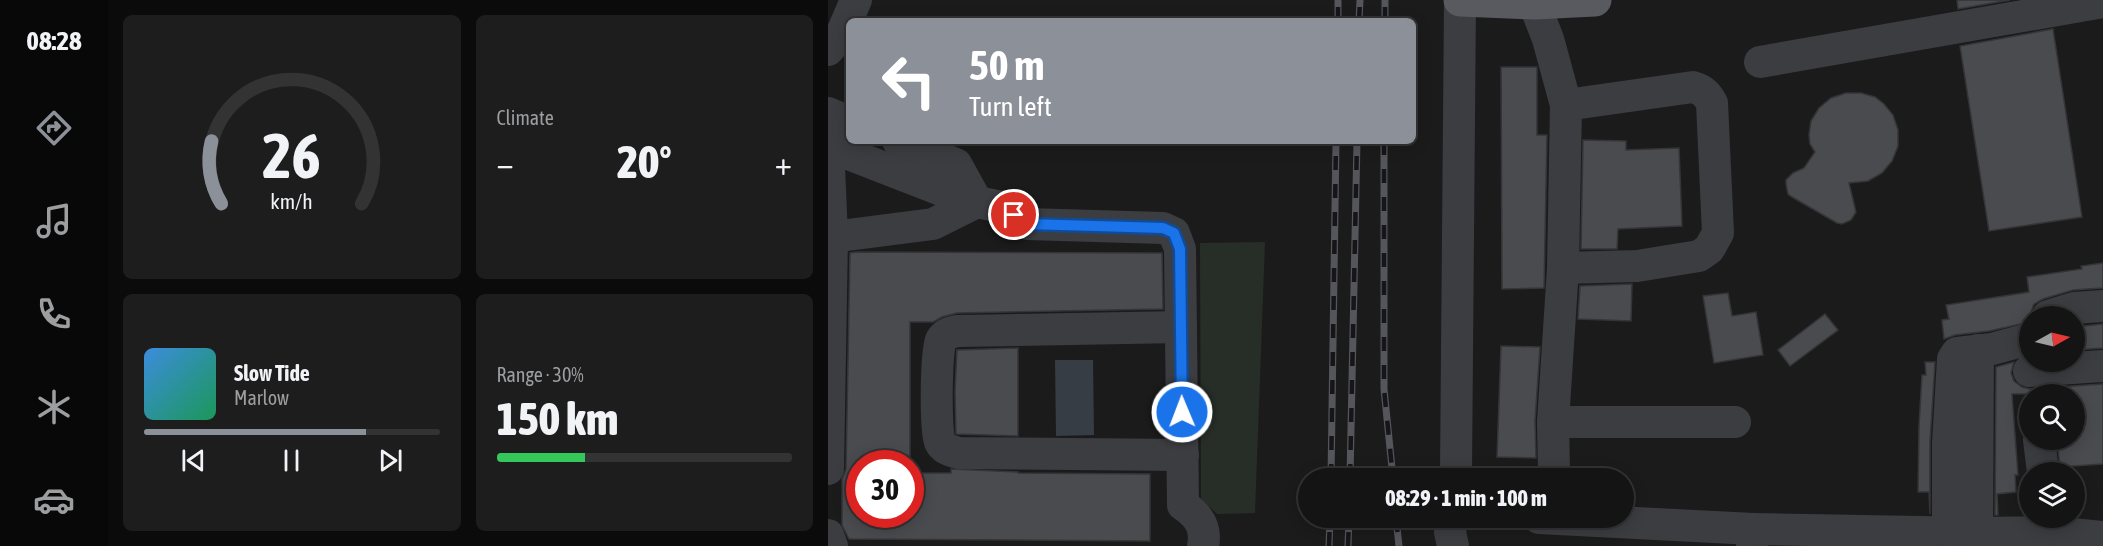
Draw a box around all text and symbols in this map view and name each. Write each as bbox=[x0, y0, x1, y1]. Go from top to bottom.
text: 08:28 bbox=[26, 25, 82, 56]
text: 50 m bbox=[969, 41, 1044, 89]
icon: left bbox=[870, 42, 948, 120]
text: Turn left bbox=[969, 91, 1052, 122]
text: Climate bbox=[497, 106, 554, 129]
icon: directions bbox=[33, 107, 75, 149]
text: 26 bbox=[262, 120, 321, 191]
text: 20° bbox=[617, 136, 672, 188]
text: − bbox=[497, 144, 514, 182]
text: + bbox=[775, 144, 792, 182]
text: km/h bbox=[270, 189, 313, 214]
pin bbox=[988, 189, 1039, 240]
icon: arrive bbox=[997, 198, 1030, 231]
icon: music bbox=[33, 200, 75, 242]
icon: phone bbox=[33, 293, 75, 335]
north arrow bbox=[2019, 306, 2085, 372]
map controls bbox=[2019, 306, 2085, 528]
text: Slow Tide bbox=[234, 360, 310, 386]
text: Range · 30% bbox=[497, 363, 584, 386]
position arrow bbox=[1150, 380, 1214, 444]
button: search bbox=[2019, 384, 2085, 450]
icon: climate bbox=[33, 386, 75, 428]
text: Marlow bbox=[234, 386, 289, 409]
text: 150 km bbox=[497, 393, 618, 445]
icon: previous bbox=[177, 444, 210, 477]
icon: pause bbox=[275, 444, 308, 477]
icon: next bbox=[374, 444, 407, 477]
speed limit sign: 30 bbox=[846, 450, 924, 528]
button: layers bbox=[2019, 462, 2085, 528]
icon: car bbox=[33, 479, 75, 521]
text: 08:29 · 1 min · 100 m bbox=[1385, 485, 1547, 511]

